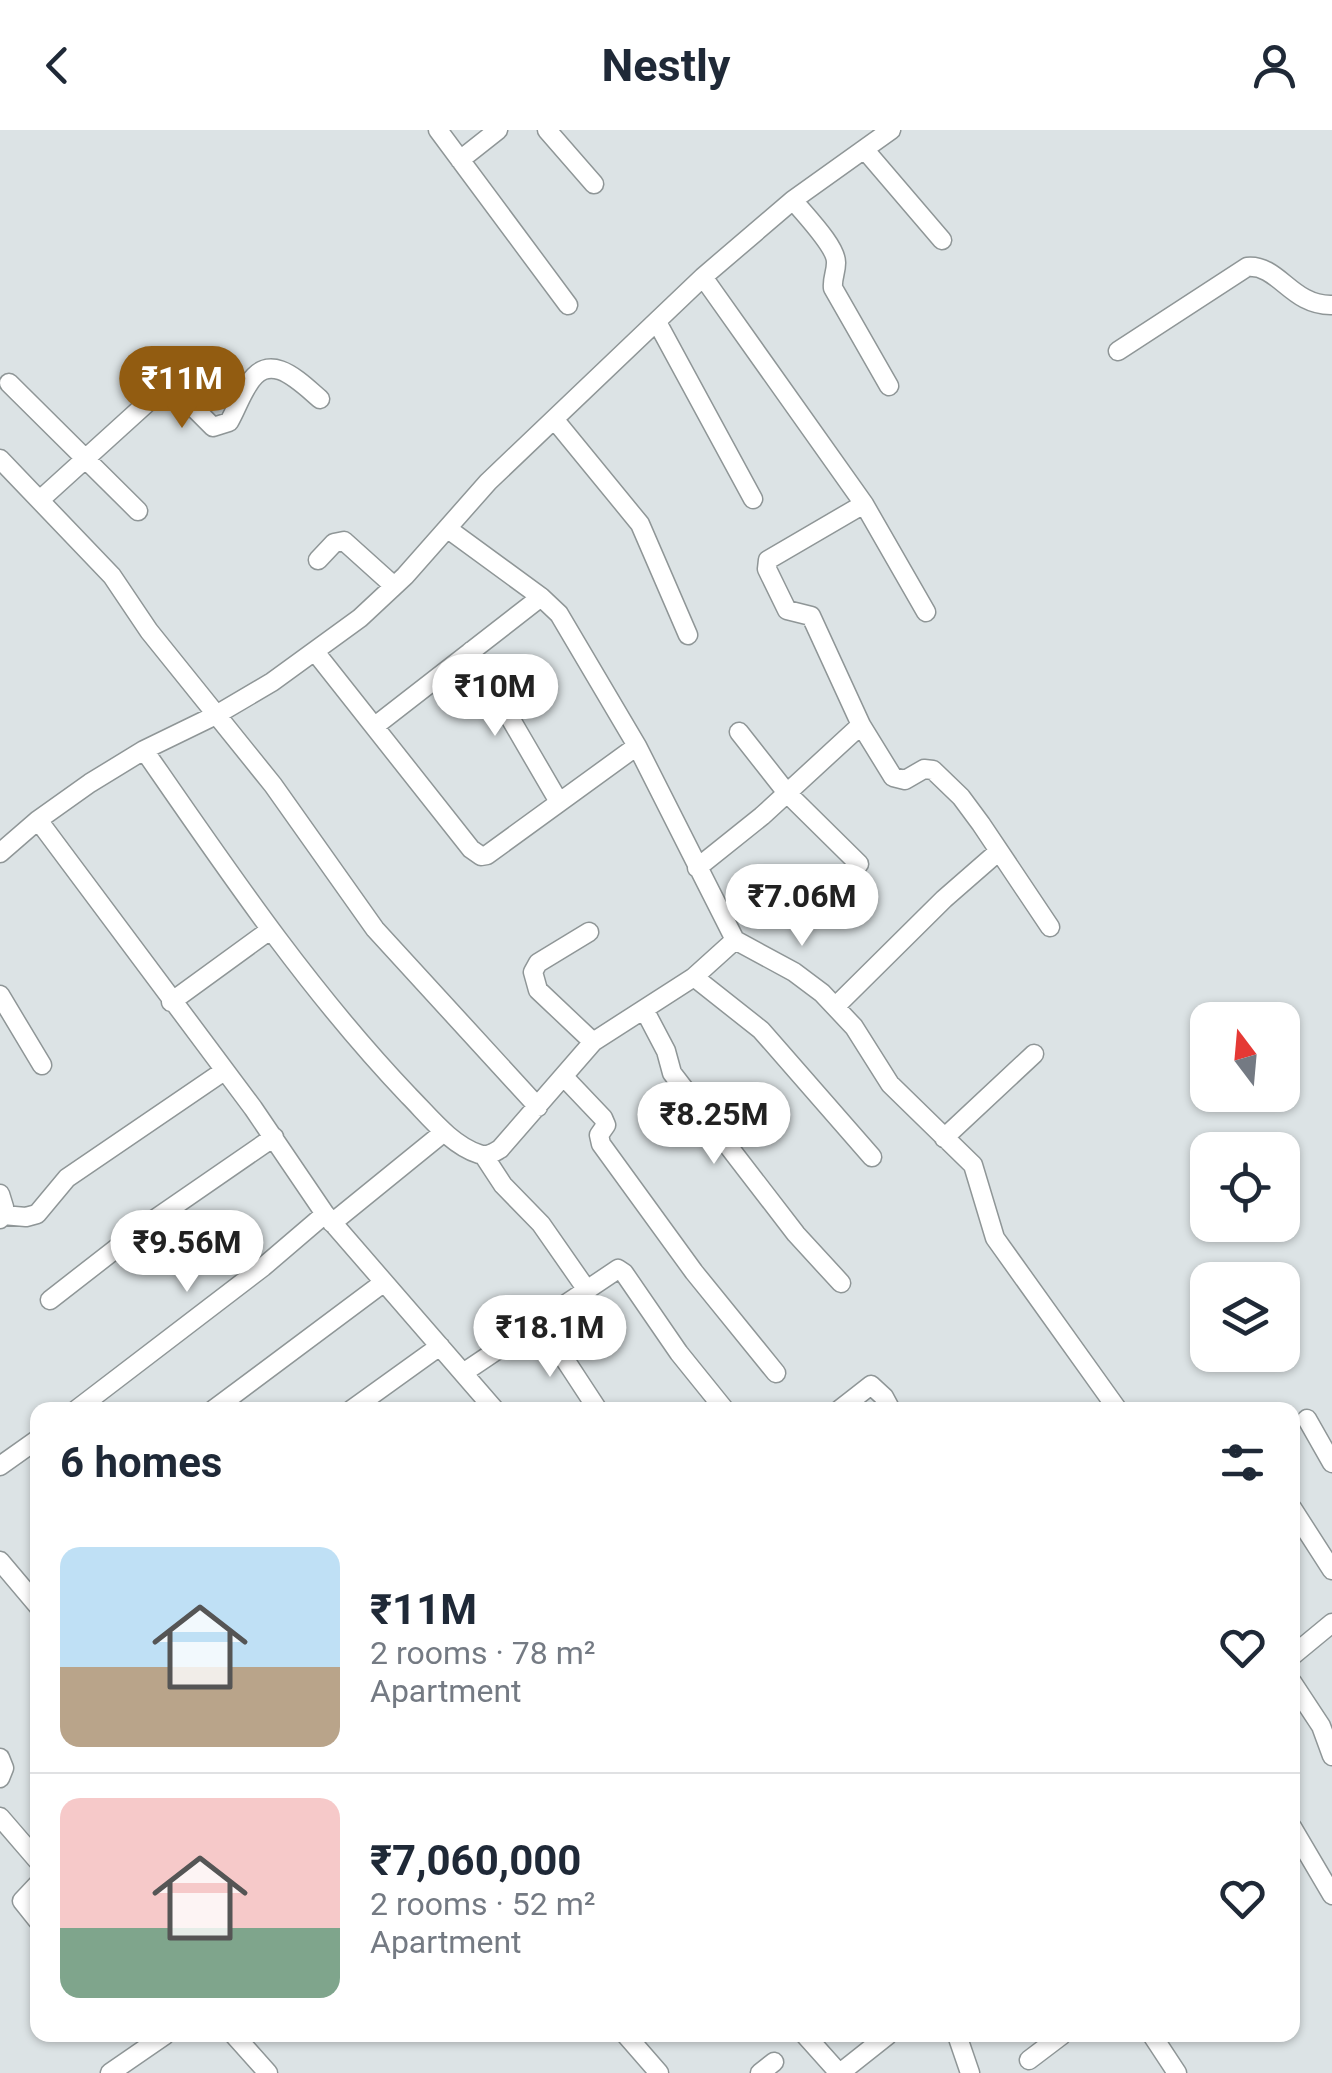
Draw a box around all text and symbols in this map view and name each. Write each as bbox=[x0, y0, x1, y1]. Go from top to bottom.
icon: back bbox=[30, 38, 85, 93]
icon: person bbox=[1247, 38, 1302, 93]
text: Nestly bbox=[602, 39, 730, 92]
pin: ₹11M bbox=[123, 346, 241, 431]
text: ₹11M bbox=[141, 359, 223, 397]
pin: ₹10M bbox=[436, 654, 554, 739]
text: ₹10M bbox=[454, 667, 536, 705]
pin: ₹7.06M bbox=[721, 864, 883, 949]
text: ₹7.06M bbox=[747, 877, 857, 915]
north arrow bbox=[1190, 1002, 1300, 1112]
map controls bbox=[1190, 1002, 1300, 1372]
pin: ₹8.25M bbox=[633, 1082, 795, 1167]
text: ₹8.25M bbox=[659, 1095, 769, 1133]
button: locate bbox=[1190, 1132, 1300, 1242]
pin: ₹9.56M bbox=[106, 1210, 268, 1295]
text: ₹9.56M bbox=[132, 1223, 242, 1261]
button: layers bbox=[1190, 1262, 1300, 1372]
pin: ₹18.1M bbox=[469, 1295, 631, 1380]
text: ₹18.1M bbox=[495, 1308, 605, 1346]
icon: filters bbox=[1215, 1435, 1270, 1490]
text: 6 homes bbox=[60, 1438, 222, 1487]
text: ₹11M bbox=[370, 1585, 477, 1634]
icon: home bbox=[140, 1587, 260, 1707]
icon: heart bbox=[1215, 1620, 1270, 1675]
text: 2 rooms · 78 m² bbox=[370, 1634, 595, 1672]
text: Apartment bbox=[370, 1672, 522, 1710]
text: ₹7,060,000 bbox=[370, 1836, 581, 1885]
icon: home bbox=[140, 1838, 260, 1958]
icon: heart bbox=[1215, 1871, 1270, 1926]
text: 2 rooms · 52 m² bbox=[370, 1885, 595, 1923]
text: Apartment bbox=[370, 1923, 522, 1961]

